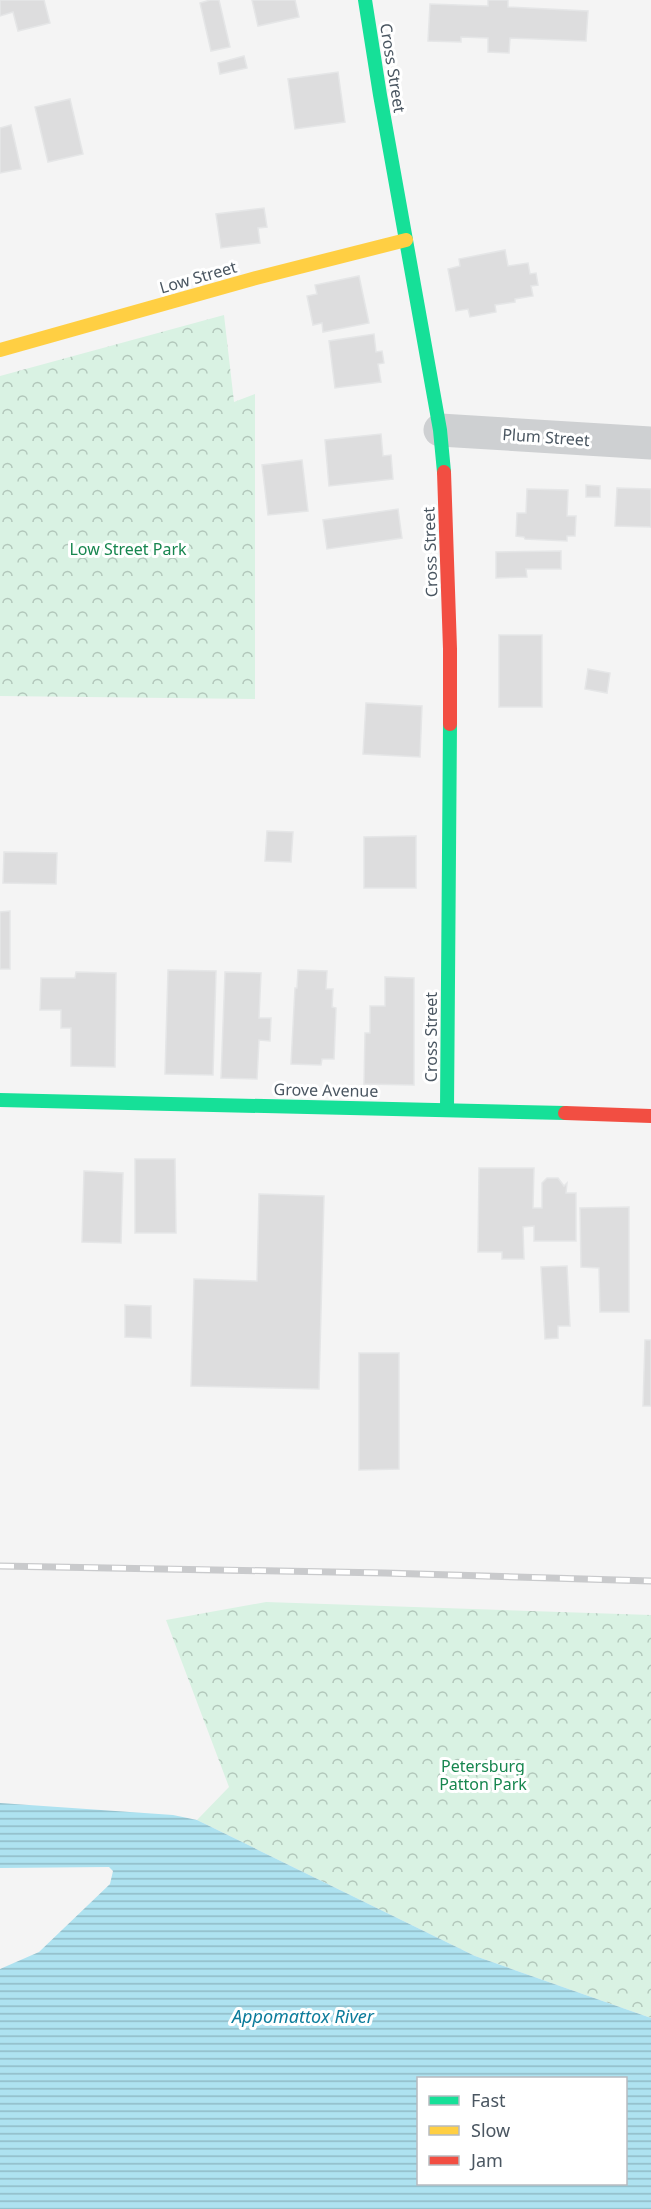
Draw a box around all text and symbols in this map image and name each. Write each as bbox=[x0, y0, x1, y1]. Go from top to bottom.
street label: Cross Street bbox=[375, 22, 411, 115]
street label: Low Street bbox=[157, 255, 239, 298]
street label: Plum Street bbox=[502, 423, 591, 451]
street label: Cross Street bbox=[417, 506, 443, 597]
park label: Low Street Park bbox=[69, 538, 187, 560]
street label: Cross Street bbox=[420, 992, 442, 1082]
street label: Grove Avenue bbox=[273, 1078, 379, 1102]
park label: Petersburg Patton Park bbox=[439, 1755, 527, 1795]
water label: Appomattox River bbox=[230, 2004, 375, 2028]
legend bbox=[417, 2077, 627, 2185]
text: Fast bbox=[471, 2088, 506, 2112]
text: Slow bbox=[471, 2118, 510, 2142]
text: Jam bbox=[469, 2148, 503, 2172]

